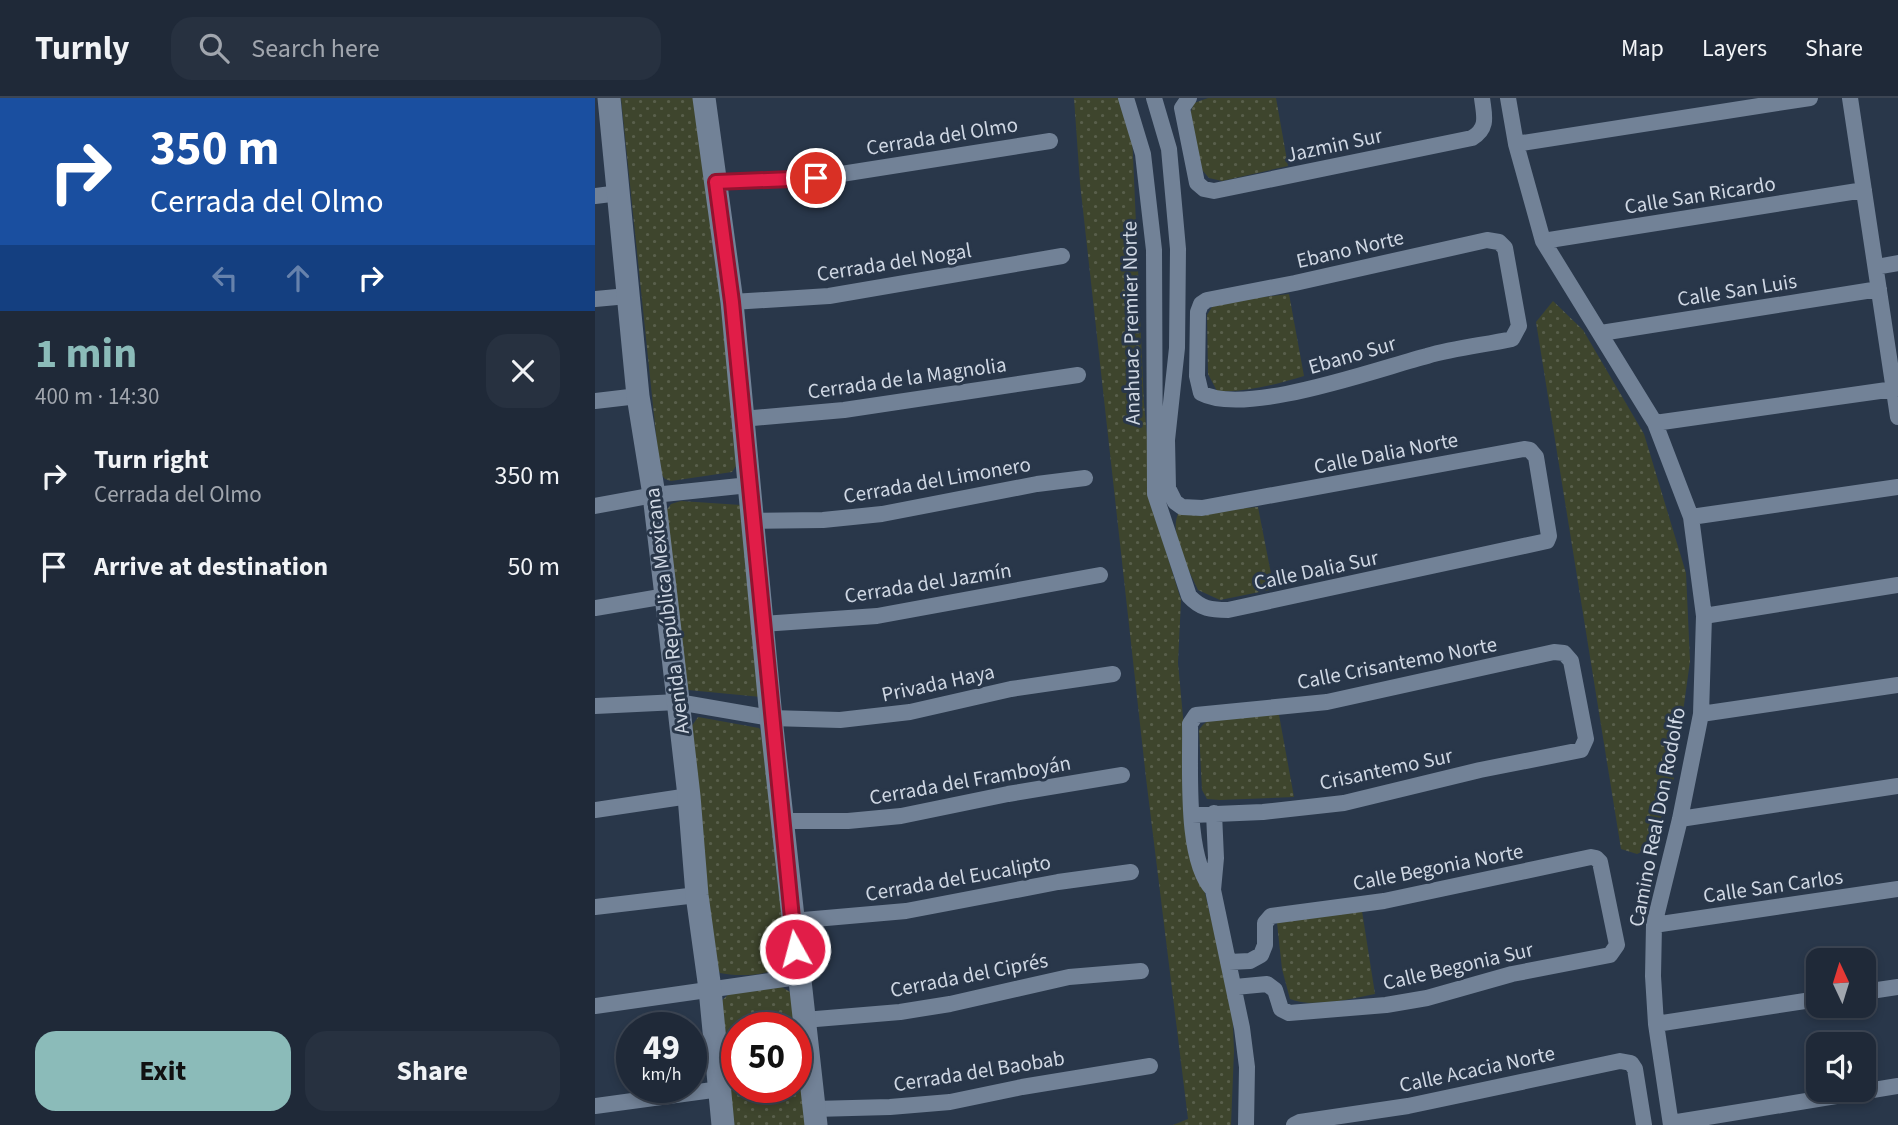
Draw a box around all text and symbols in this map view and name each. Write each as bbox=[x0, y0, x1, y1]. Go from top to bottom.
search box bbox=[171, 17, 661, 80]
text: Turnly bbox=[35, 25, 129, 72]
icon: search bbox=[195, 29, 233, 67]
text: Search here bbox=[251, 30, 380, 67]
text: Map bbox=[1621, 31, 1664, 66]
text: Layers bbox=[1702, 31, 1767, 66]
text: Share bbox=[1805, 31, 1863, 66]
street label: Cerrada del Olmo bbox=[864, 109, 1020, 163]
text: 350 m bbox=[150, 114, 279, 184]
street label: Jazmin Sur bbox=[1283, 120, 1386, 170]
icon: right bbox=[35, 126, 126, 217]
pin bbox=[786, 148, 846, 208]
icon: arrive bbox=[797, 159, 835, 197]
street label: Calle San Ricardo bbox=[1622, 168, 1778, 222]
text: Cerrada del Olmo bbox=[150, 179, 383, 225]
street label: Anahuac Premier Norte bbox=[1114, 221, 1148, 425]
street label: Ebano Norte bbox=[1293, 222, 1407, 276]
street label: Cerrada del Nogal bbox=[814, 235, 974, 289]
icon: left bbox=[206, 259, 244, 297]
icon: ahead bbox=[279, 259, 317, 297]
icon: right bbox=[352, 259, 390, 297]
street label: Calle San Luis bbox=[1675, 266, 1799, 314]
text: 1 min bbox=[35, 324, 137, 384]
street label: Ebano Sur bbox=[1305, 328, 1400, 382]
button: close bbox=[486, 334, 560, 408]
street label: Cerrada de la Magnolia bbox=[806, 349, 1008, 407]
text: 400 m · 14:30 bbox=[35, 380, 159, 413]
street label: Calle Dalia Norte bbox=[1311, 424, 1461, 482]
text: Turn right bbox=[94, 441, 209, 478]
street label: Cerrada del Limonero bbox=[841, 449, 1033, 511]
icon: right bbox=[35, 457, 73, 495]
text: 350 m bbox=[494, 457, 560, 494]
text: Cerrada del Olmo bbox=[94, 478, 262, 511]
street label: Avenida República Mexicana bbox=[637, 486, 697, 736]
street label: Calle Dalia Sur bbox=[1251, 542, 1382, 598]
icon: arrive bbox=[35, 548, 73, 586]
text: Arrive at destination bbox=[94, 548, 328, 585]
text: 50 m bbox=[507, 548, 560, 585]
street label: Cerrada del Jazmín bbox=[842, 555, 1014, 611]
street label: Calle Crisantemo Norte bbox=[1295, 629, 1499, 697]
street label: Privada Haya bbox=[879, 656, 997, 710]
street label: Camino Real Don Rodolfo bbox=[1621, 705, 1693, 929]
street label: Crisantemo Sur bbox=[1317, 740, 1456, 798]
street label: Cerrada del Framboyán bbox=[867, 747, 1073, 813]
street label: Calle Begonia Norte bbox=[1350, 836, 1526, 898]
street label: Cerrada del Eucalipto bbox=[863, 847, 1053, 909]
street label: Calle San Carlos bbox=[1701, 861, 1845, 911]
position arrow bbox=[758, 912, 832, 986]
street label: Calle Begonia Sur bbox=[1380, 934, 1537, 998]
street label: Cerrada del Ciprés bbox=[887, 945, 1051, 1005]
north arrow bbox=[1806, 948, 1876, 1018]
map controls bbox=[1806, 948, 1876, 1102]
speed limit sign: 50 bbox=[721, 1012, 812, 1103]
text: 49 bbox=[643, 1023, 680, 1073]
button: Exit bbox=[35, 1031, 291, 1111]
button: Share bbox=[305, 1031, 560, 1111]
button: sound bbox=[1806, 1032, 1876, 1102]
street label: Calle Acacia Norte bbox=[1396, 1038, 1558, 1100]
street label: Cerrada del Baobab bbox=[891, 1043, 1067, 1099]
text: km/h bbox=[642, 1062, 681, 1087]

